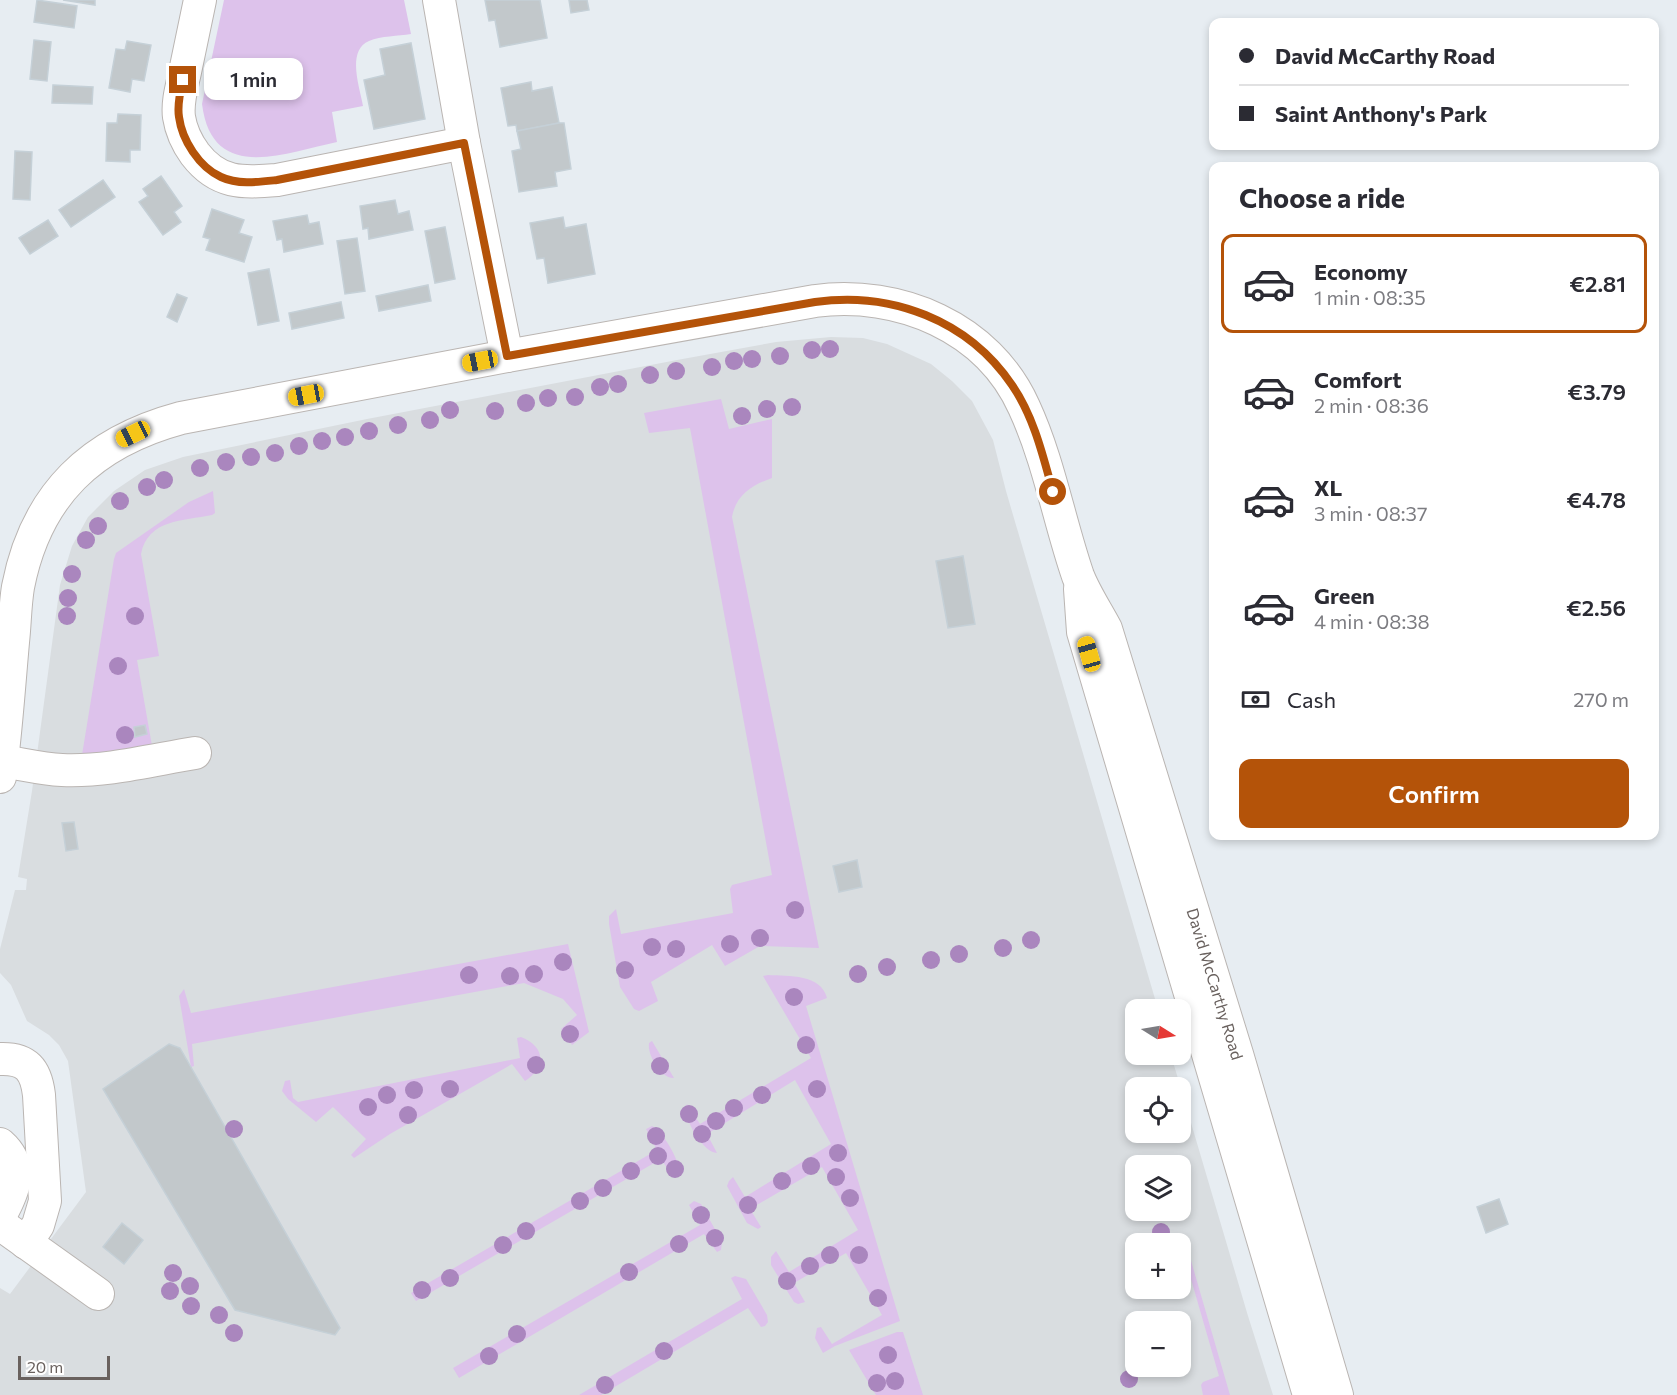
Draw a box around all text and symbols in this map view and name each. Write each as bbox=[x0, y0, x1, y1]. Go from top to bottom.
text: David McCarthy Road bbox=[1275, 42, 1495, 69]
callout: 1 min bbox=[204, 59, 303, 101]
route end bbox=[169, 66, 196, 93]
text: 1 min bbox=[230, 67, 277, 91]
text: Saint Anthony's Park bbox=[1275, 100, 1487, 127]
text: Choose a ride bbox=[1239, 181, 1405, 214]
icon: car bbox=[1242, 257, 1296, 311]
text: Economy bbox=[1314, 258, 1408, 285]
text: €2.81 bbox=[1570, 270, 1626, 297]
text: 1 min · 08:35 bbox=[1314, 285, 1426, 309]
car bbox=[461, 349, 499, 373]
icon: car bbox=[1242, 365, 1296, 419]
text: Comfort bbox=[1314, 366, 1402, 393]
text: €3.79 bbox=[1567, 378, 1626, 405]
car bbox=[287, 383, 325, 407]
text: 2 min · 08:36 bbox=[1314, 393, 1429, 417]
car bbox=[113, 418, 153, 450]
icon: car bbox=[1242, 473, 1296, 527]
text: XL bbox=[1314, 474, 1342, 501]
route start bbox=[1039, 478, 1066, 505]
text: €4.78 bbox=[1567, 486, 1626, 513]
text: 3 min · 08:37 bbox=[1314, 501, 1427, 525]
icon: car bbox=[1242, 581, 1296, 635]
text: Green bbox=[1314, 582, 1375, 609]
text: €2.56 bbox=[1566, 594, 1626, 621]
text: 4 min · 08:38 bbox=[1314, 609, 1430, 633]
car bbox=[1075, 634, 1103, 674]
icon: cash bbox=[1239, 683, 1272, 716]
text: Cash bbox=[1287, 686, 1336, 713]
text: 270 m bbox=[1573, 687, 1629, 711]
button: Confirm bbox=[1239, 759, 1629, 828]
street label: David McCarthy Road bbox=[1183, 906, 1248, 1062]
north arrow bbox=[1125, 999, 1191, 1065]
map controls bbox=[1125, 999, 1191, 1377]
button: locate bbox=[1125, 1077, 1191, 1143]
button: layers bbox=[1125, 1155, 1191, 1221]
button: + bbox=[1125, 1233, 1191, 1299]
button: − bbox=[1125, 1311, 1191, 1377]
scale bar bbox=[18, 1353, 110, 1380]
text: 20 m bbox=[27, 1357, 63, 1376]

